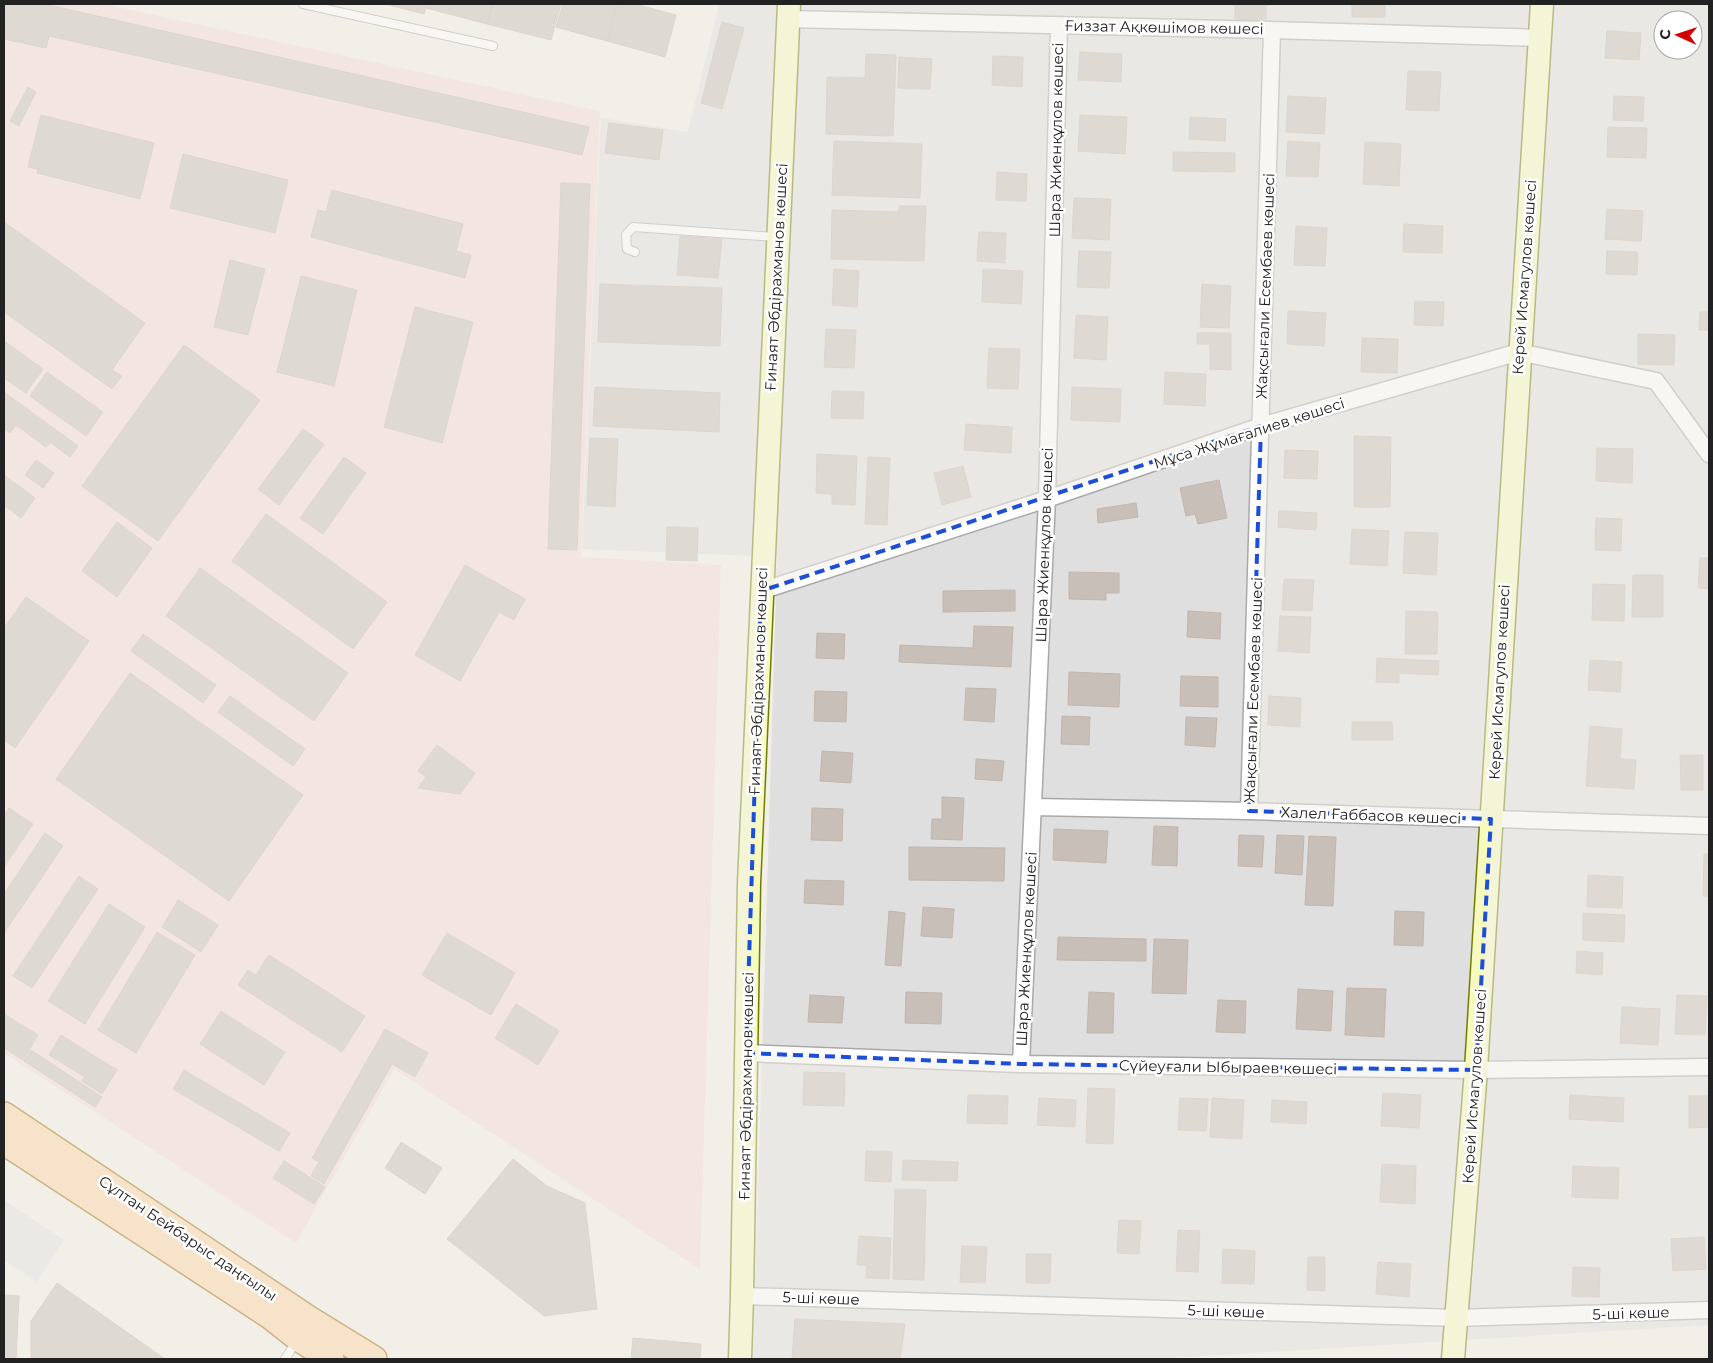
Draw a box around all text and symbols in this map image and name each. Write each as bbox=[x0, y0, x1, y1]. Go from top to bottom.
north arrow bbox=[1653, 10, 1703, 60]
street label: Ғиззат Ақкөшімов көшесi bbox=[1064, 16, 1264, 38]
text: С bbox=[1656, 29, 1674, 40]
street label: Шара Жиенқұлов көшесі bbox=[1045, 42, 1067, 238]
street label: Ғинаят Әбдірахманов көшесі bbox=[761, 163, 791, 391]
street label: Жақсығали Есембаев көшесi bbox=[1252, 173, 1278, 399]
street label: Керей Исмагулов көшесі bbox=[1508, 179, 1540, 375]
street label: Мұса Жұмағалиев көшесі bbox=[1151, 393, 1347, 473]
street label: Шара Жиенқұлов көшесі bbox=[1031, 447, 1057, 643]
street label: Ғинаят Әбдірахманов көшесі bbox=[745, 567, 771, 795]
street label: Жақсығали Есембаев көшесi bbox=[1240, 577, 1266, 803]
street label: Керей Исмагулов көшесі bbox=[1484, 584, 1514, 780]
street label: Халел Ғаббасов көшесі bbox=[1280, 802, 1462, 828]
street label: Шара Жиенқұлов көшесі bbox=[1011, 851, 1041, 1047]
street label: Ғинаят Әбдірахманов көшесі bbox=[735, 972, 757, 1200]
street label: Керей Исмагулов көшесі bbox=[1458, 988, 1490, 1184]
street label: Сүйеуғали Ыбыраев көшесi bbox=[1119, 1056, 1337, 1078]
street label: Сұлтан Бейбарыс даңғылы bbox=[95, 1171, 281, 1305]
street label: 5-шi көше bbox=[782, 1287, 860, 1309]
street label: 5-шi көше bbox=[1187, 1300, 1265, 1322]
street label: 5-шi көше bbox=[1592, 1302, 1670, 1324]

